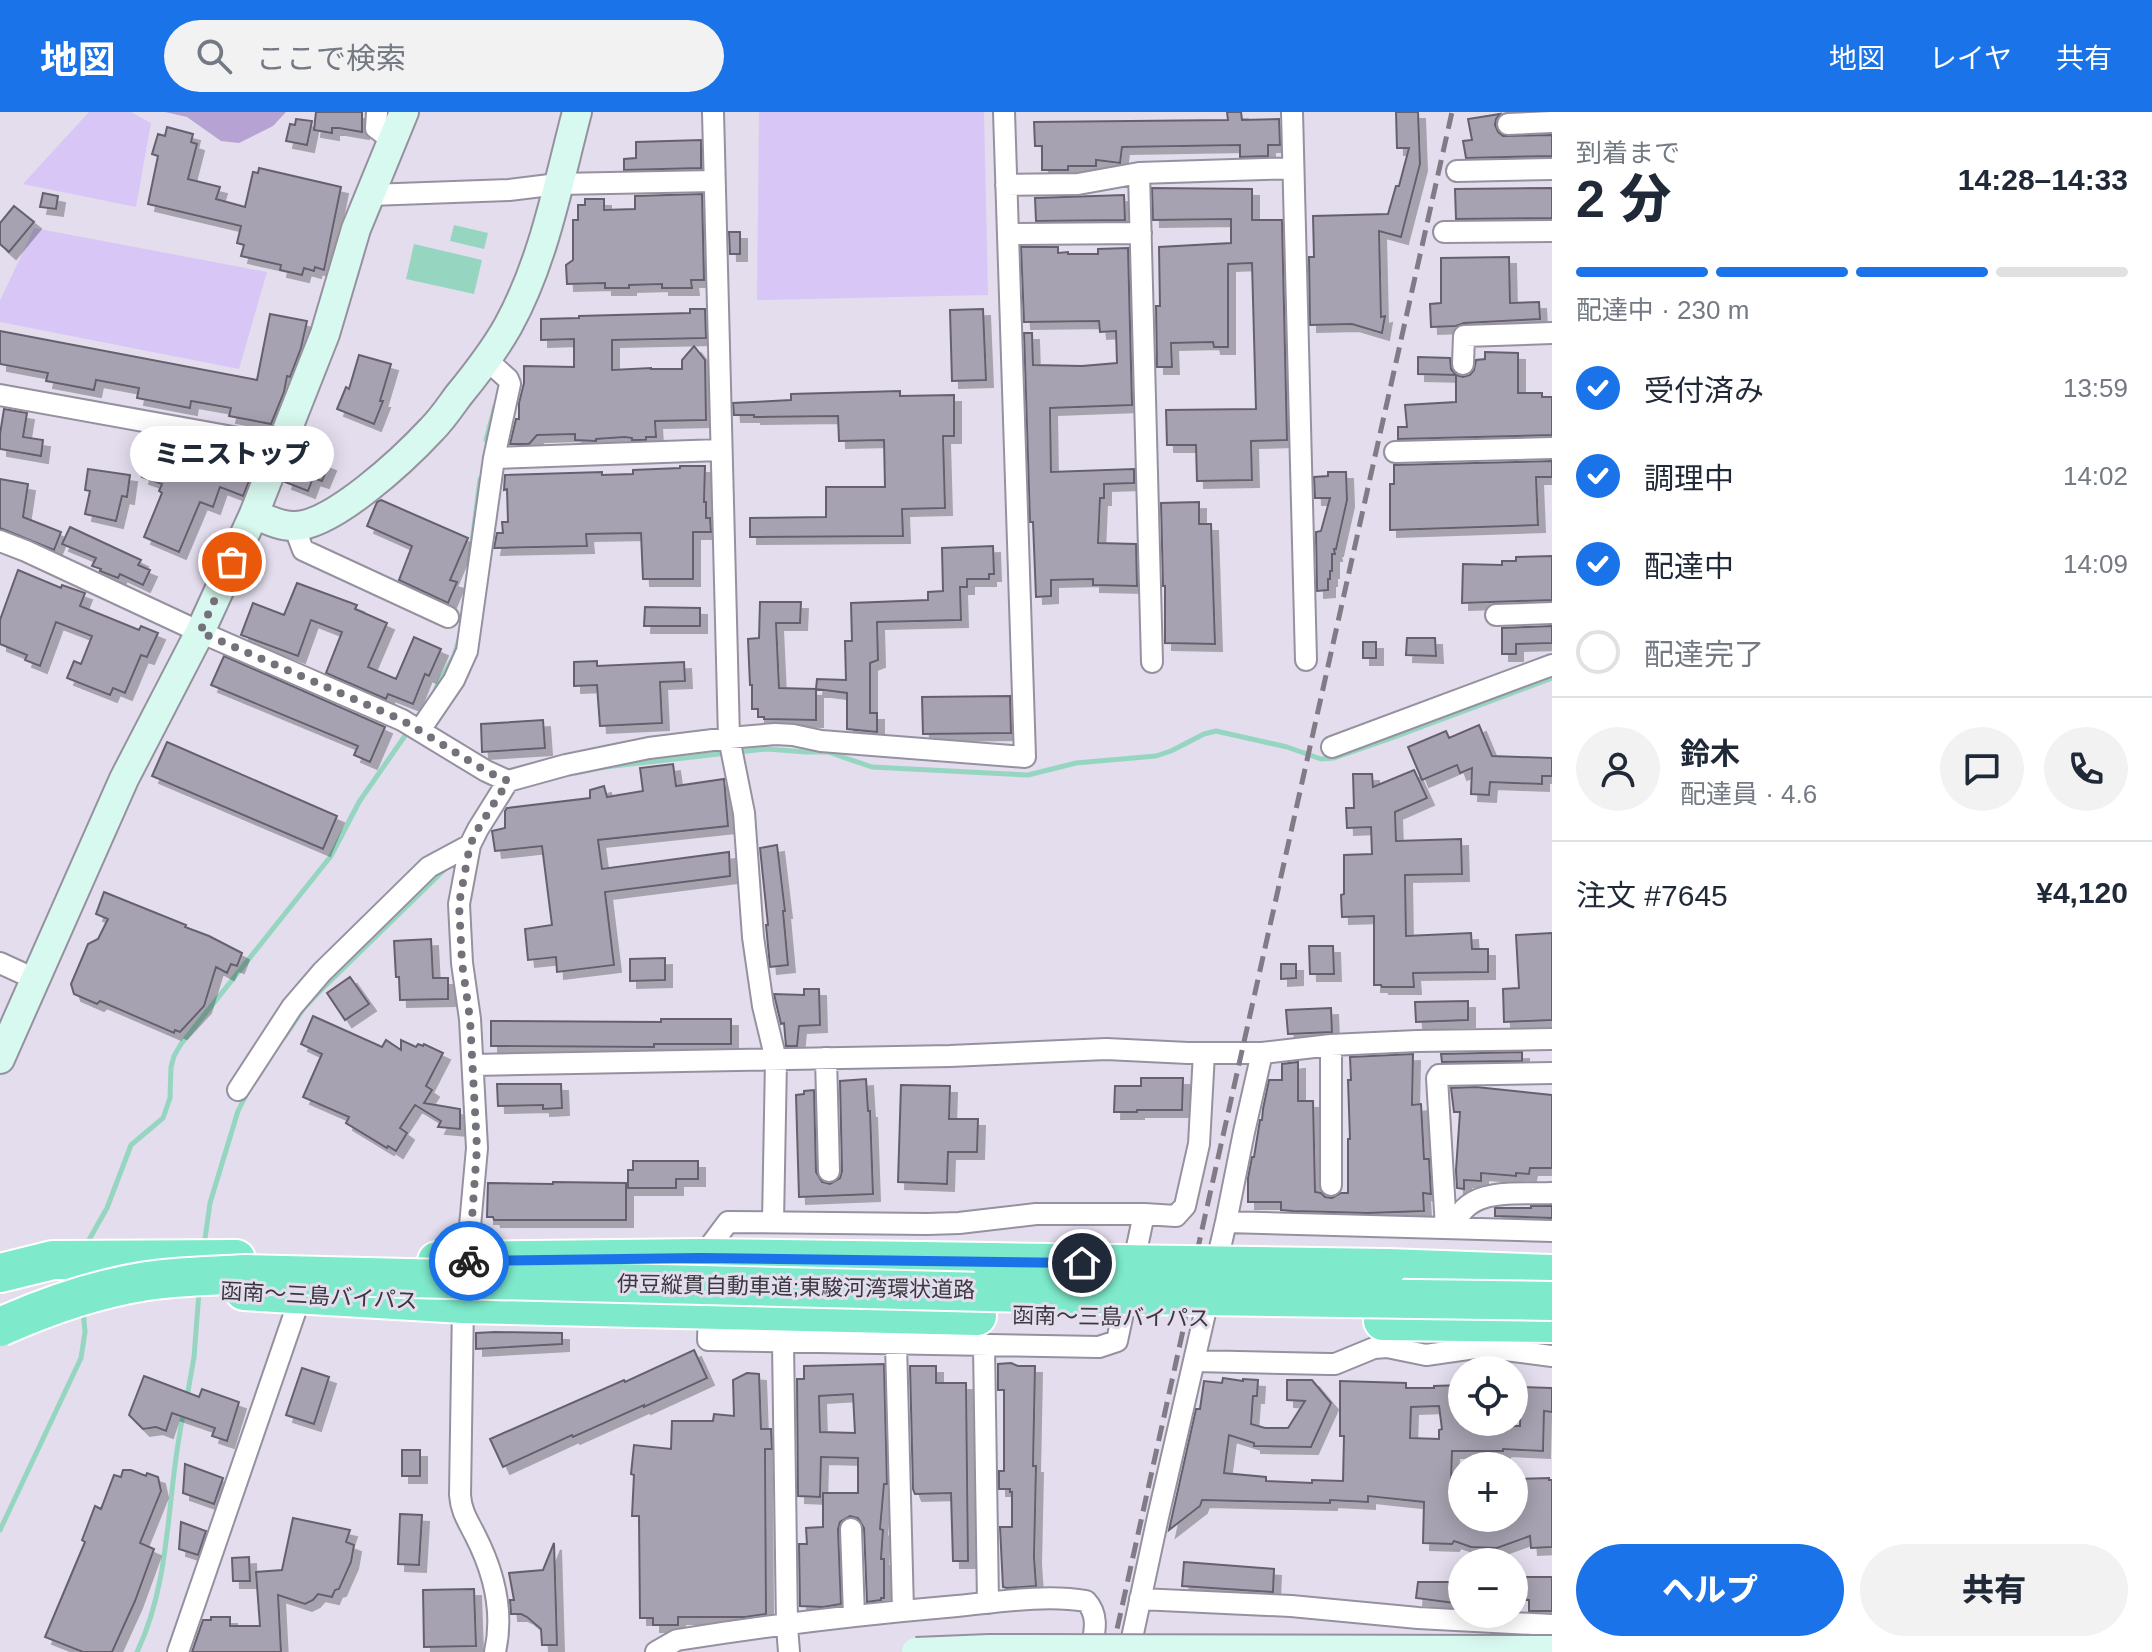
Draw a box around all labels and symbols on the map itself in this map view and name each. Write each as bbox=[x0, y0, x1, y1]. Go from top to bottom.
callout: ミニストップ bbox=[130, 426, 334, 482]
pin bbox=[198, 528, 266, 596]
courier bbox=[429, 1221, 509, 1301]
pin bbox=[1048, 1229, 1116, 1297]
street label: 伊豆縦貫自動車道;東駿河湾環状道路 bbox=[617, 1271, 975, 1303]
street label: 函南～三島バイパス bbox=[220, 1278, 418, 1314]
street label: 函南～三島バイパス bbox=[1012, 1303, 1210, 1331]

